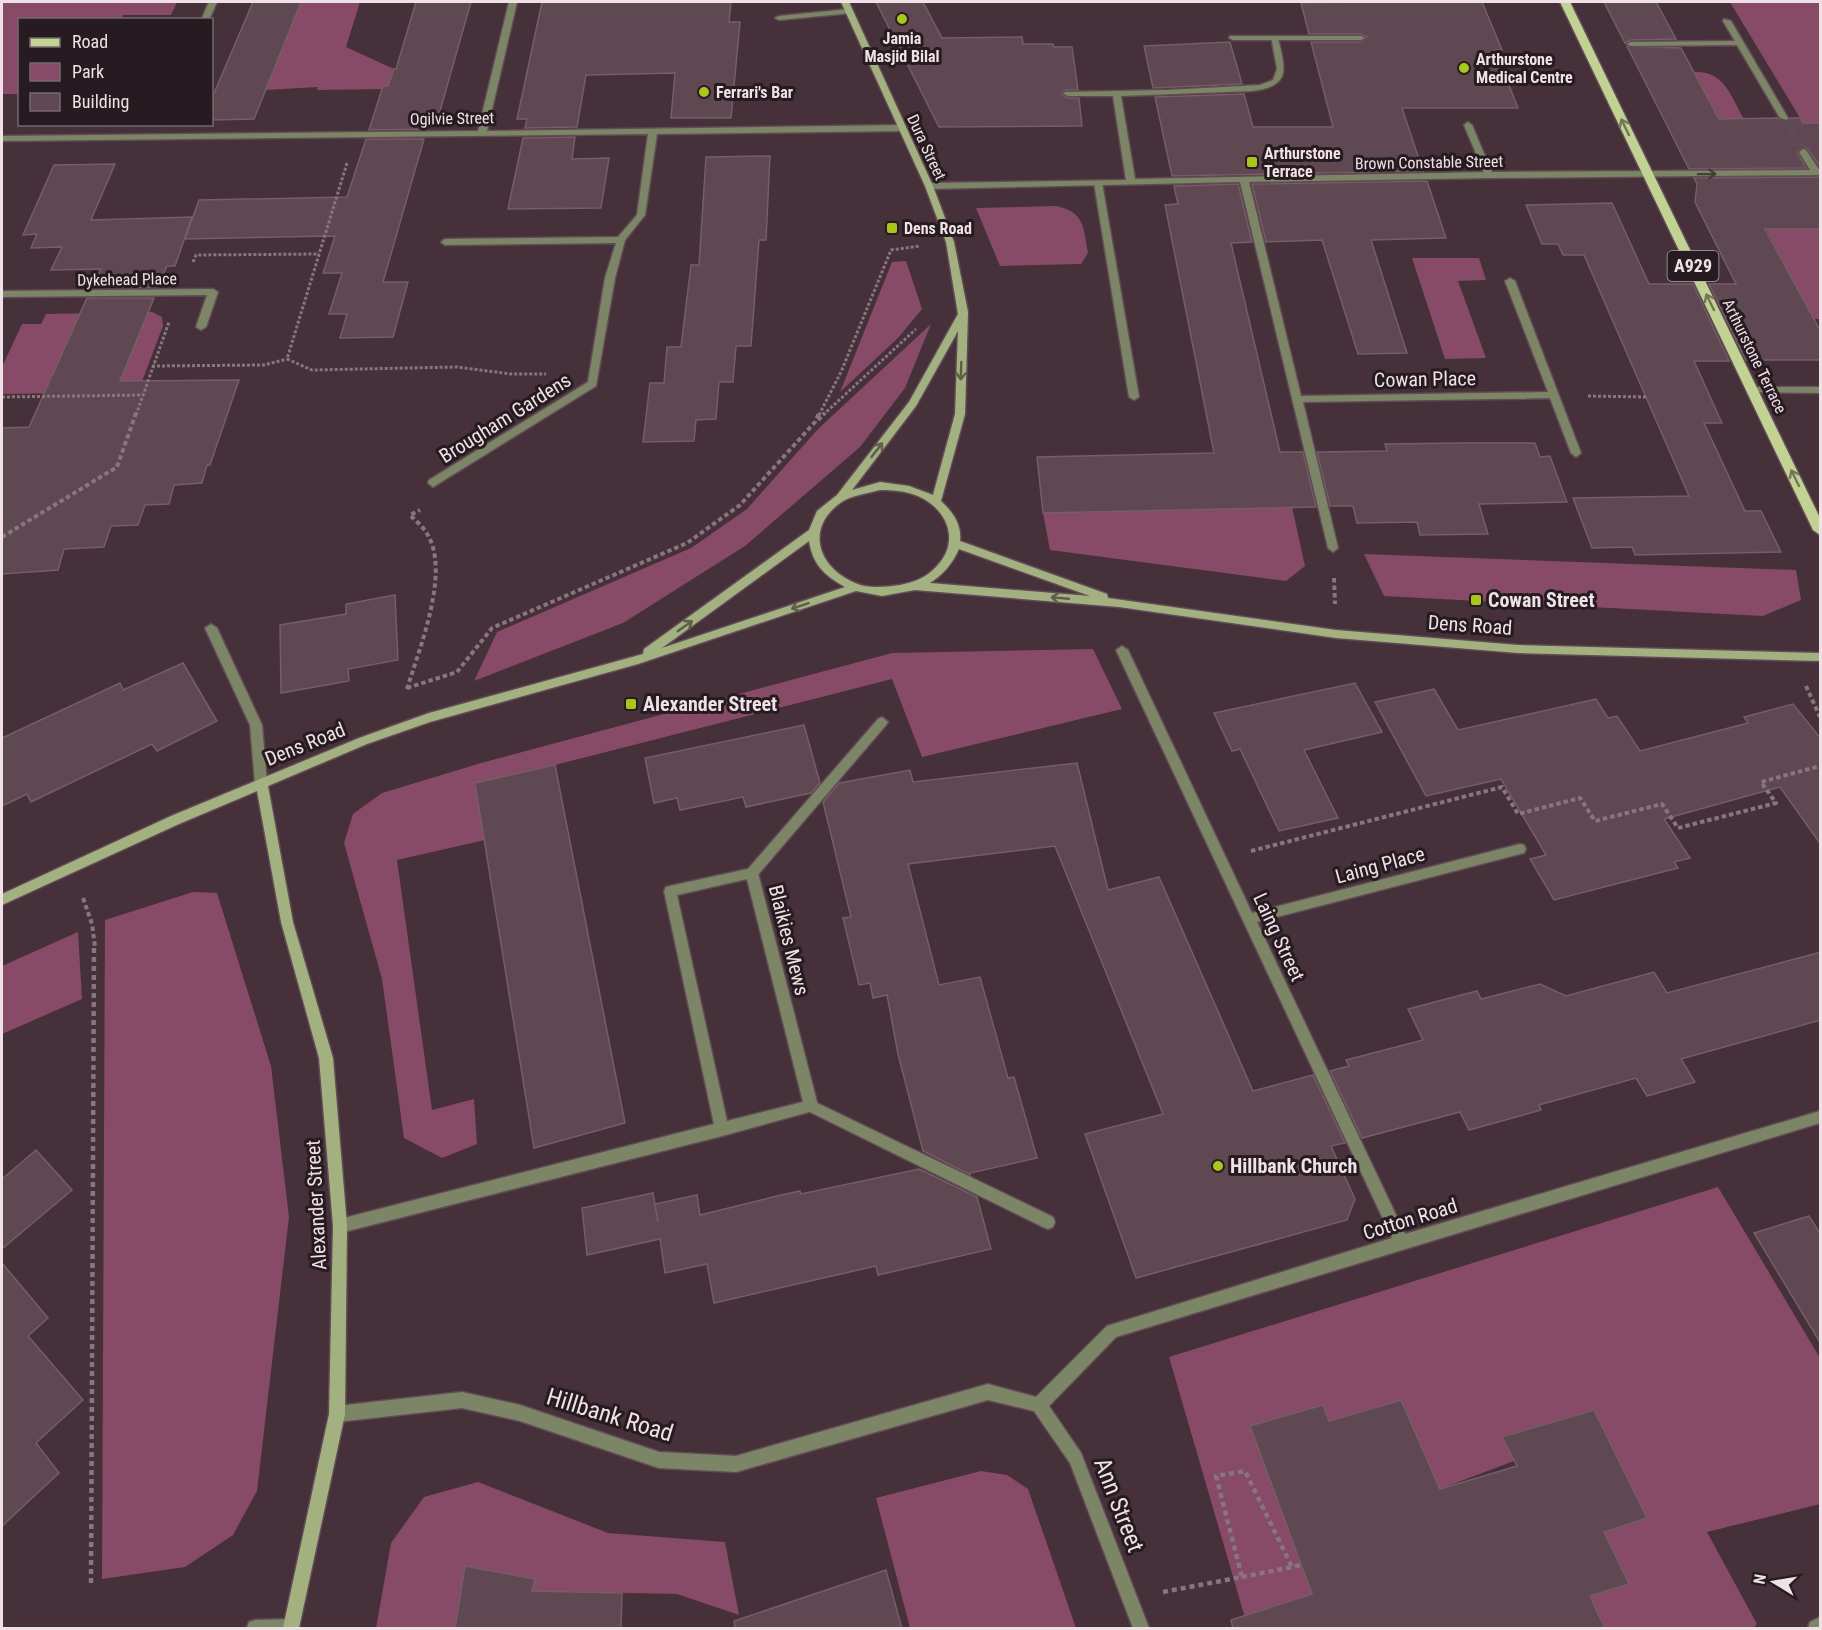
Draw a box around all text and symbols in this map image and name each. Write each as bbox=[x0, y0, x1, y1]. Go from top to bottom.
marker: Jamia Masjid Bilal bbox=[895, 12, 909, 26]
legend bbox=[18, 18, 213, 126]
place label: Jamia Masjid Bilal bbox=[864, 29, 940, 66]
text: Road bbox=[72, 31, 108, 52]
place label: Arthurstone Medical Centre bbox=[1476, 50, 1573, 87]
text: Park bbox=[72, 61, 104, 82]
marker: Arthurstone Medical Centre bbox=[1457, 61, 1471, 75]
place label: Ferrari's Bar bbox=[716, 83, 793, 102]
marker: Ferrari's Bar bbox=[697, 85, 711, 99]
text: Building bbox=[72, 91, 129, 112]
street label: Ogilvie Street bbox=[410, 108, 494, 129]
street label: Dura Street bbox=[903, 111, 950, 183]
one-way arrow bbox=[1619, 118, 1631, 136]
place label: Arthurstone Terrace bbox=[1264, 144, 1341, 181]
street label: Brown Constable Street bbox=[1355, 152, 1503, 173]
marker: Arthurstone Terrace bbox=[1245, 155, 1259, 169]
one-way arrow bbox=[1696, 168, 1716, 180]
place label: Dens Road bbox=[904, 219, 972, 238]
marker: Dens Road bbox=[885, 221, 899, 235]
road number: A929 bbox=[1668, 251, 1718, 281]
street label: Dykehead Place bbox=[77, 269, 177, 290]
one-way arrow bbox=[1704, 294, 1716, 312]
street label: Arthurstone Terrace bbox=[1719, 296, 1791, 417]
one-way arrow bbox=[956, 360, 967, 380]
street label: Cowan Place bbox=[1374, 366, 1476, 392]
street label: Brougham Gardens bbox=[435, 368, 575, 468]
one-way arrow bbox=[871, 442, 884, 458]
one-way arrow bbox=[1789, 469, 1801, 487]
place label: Cowan Street bbox=[1488, 588, 1595, 612]
one-way arrow bbox=[1051, 592, 1071, 603]
marker: Cowan Street bbox=[1469, 593, 1483, 607]
one-way arrow bbox=[791, 601, 810, 612]
street label: Dens Road bbox=[1427, 610, 1513, 640]
one-way arrow bbox=[677, 620, 693, 632]
place label: Alexander Street bbox=[643, 692, 777, 716]
marker: Alexander Street bbox=[624, 697, 638, 711]
street label: Dens Road bbox=[261, 717, 349, 771]
street label: Laing Place bbox=[1333, 842, 1427, 888]
street label: Blaikies Mews bbox=[764, 882, 814, 998]
street label: Laing Street bbox=[1248, 889, 1310, 985]
street label: Alexander Street bbox=[301, 1139, 331, 1271]
place label: Hillbank Church bbox=[1230, 1154, 1357, 1178]
marker: Hillbank Church bbox=[1211, 1159, 1225, 1173]
street label: Cotton Road bbox=[1360, 1193, 1460, 1245]
street label: Hillbank Road bbox=[543, 1382, 677, 1448]
street label: Ann Street bbox=[1088, 1454, 1150, 1556]
north arrow bbox=[1744, 1552, 1804, 1612]
text: N bbox=[1750, 1573, 1770, 1586]

